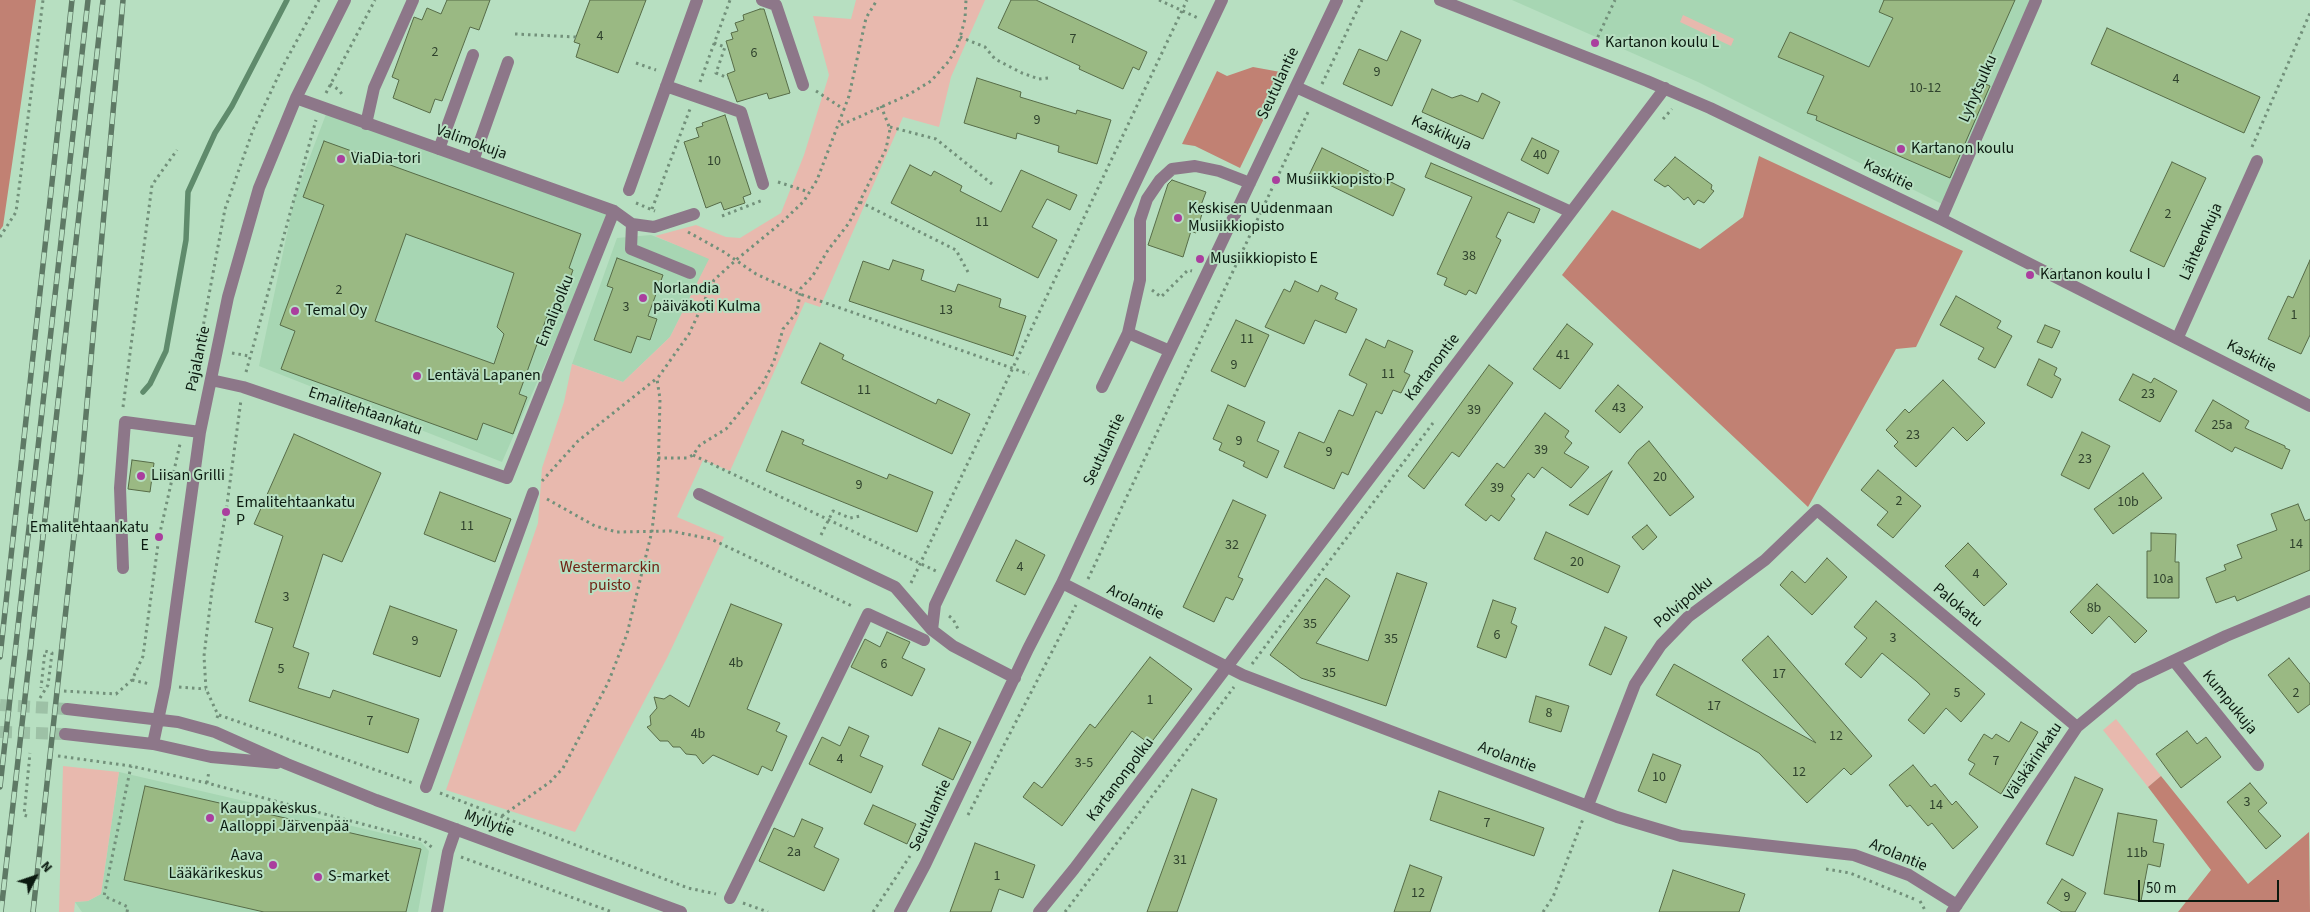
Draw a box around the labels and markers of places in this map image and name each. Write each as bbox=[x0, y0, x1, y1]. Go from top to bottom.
place label: Kartanon koulu L bbox=[1605, 33, 1719, 53]
marker: Kartanon koulu L bbox=[1589, 37, 1601, 49]
place label: Kartanon koulu bbox=[1911, 139, 2014, 159]
marker: Kartanon koulu bbox=[1895, 143, 1907, 155]
place label: ViaDia-tori bbox=[351, 149, 421, 169]
marker: ViaDia-tori bbox=[335, 153, 347, 165]
place label: Musiikkiopisto P bbox=[1286, 170, 1395, 190]
marker: Musiikkiopisto P bbox=[1270, 174, 1282, 186]
place label: Keskisen Uudenmaan Musiikkiopisto bbox=[1188, 199, 1333, 237]
marker: Keskisen Uudenmaan Musiikkiopisto bbox=[1172, 212, 1184, 224]
place label: Musiikkiopisto E bbox=[1210, 249, 1318, 269]
marker: Musiikkiopisto E bbox=[1194, 253, 1206, 265]
place label: Kartanon koulu I bbox=[2040, 265, 2151, 285]
marker: Kartanon koulu I bbox=[2024, 269, 2036, 281]
place label: Norlandia päiväkoti Kulma bbox=[653, 279, 761, 317]
marker: Norlandia päiväkoti Kulma bbox=[637, 292, 649, 304]
place label: Temal Oy bbox=[305, 301, 367, 321]
marker: Temal Oy bbox=[289, 305, 301, 317]
place label: Lentävä Lapanen bbox=[427, 366, 541, 386]
marker: Lentävä Lapanen bbox=[411, 370, 423, 382]
place label: Liisan Grilli bbox=[151, 466, 225, 486]
marker: Liisan Grilli bbox=[135, 470, 147, 482]
place label: Emalitehtaankatu P bbox=[236, 493, 355, 531]
marker: Emalitehtaankatu P bbox=[220, 506, 232, 518]
place label: Emalitehtaankatu E bbox=[30, 518, 149, 556]
marker: Emalitehtaankatu E bbox=[153, 531, 165, 543]
place label: Kauppakeskus Aalloppi Järvenpää bbox=[220, 799, 349, 837]
marker: Kauppakeskus Aalloppi Järvenpää bbox=[204, 812, 216, 824]
place label: Aava Lääkärikeskus bbox=[168, 846, 263, 884]
marker: Aava Lääkärikeskus bbox=[267, 859, 279, 871]
place label: S-market bbox=[328, 867, 389, 887]
marker: S-market bbox=[312, 871, 324, 883]

